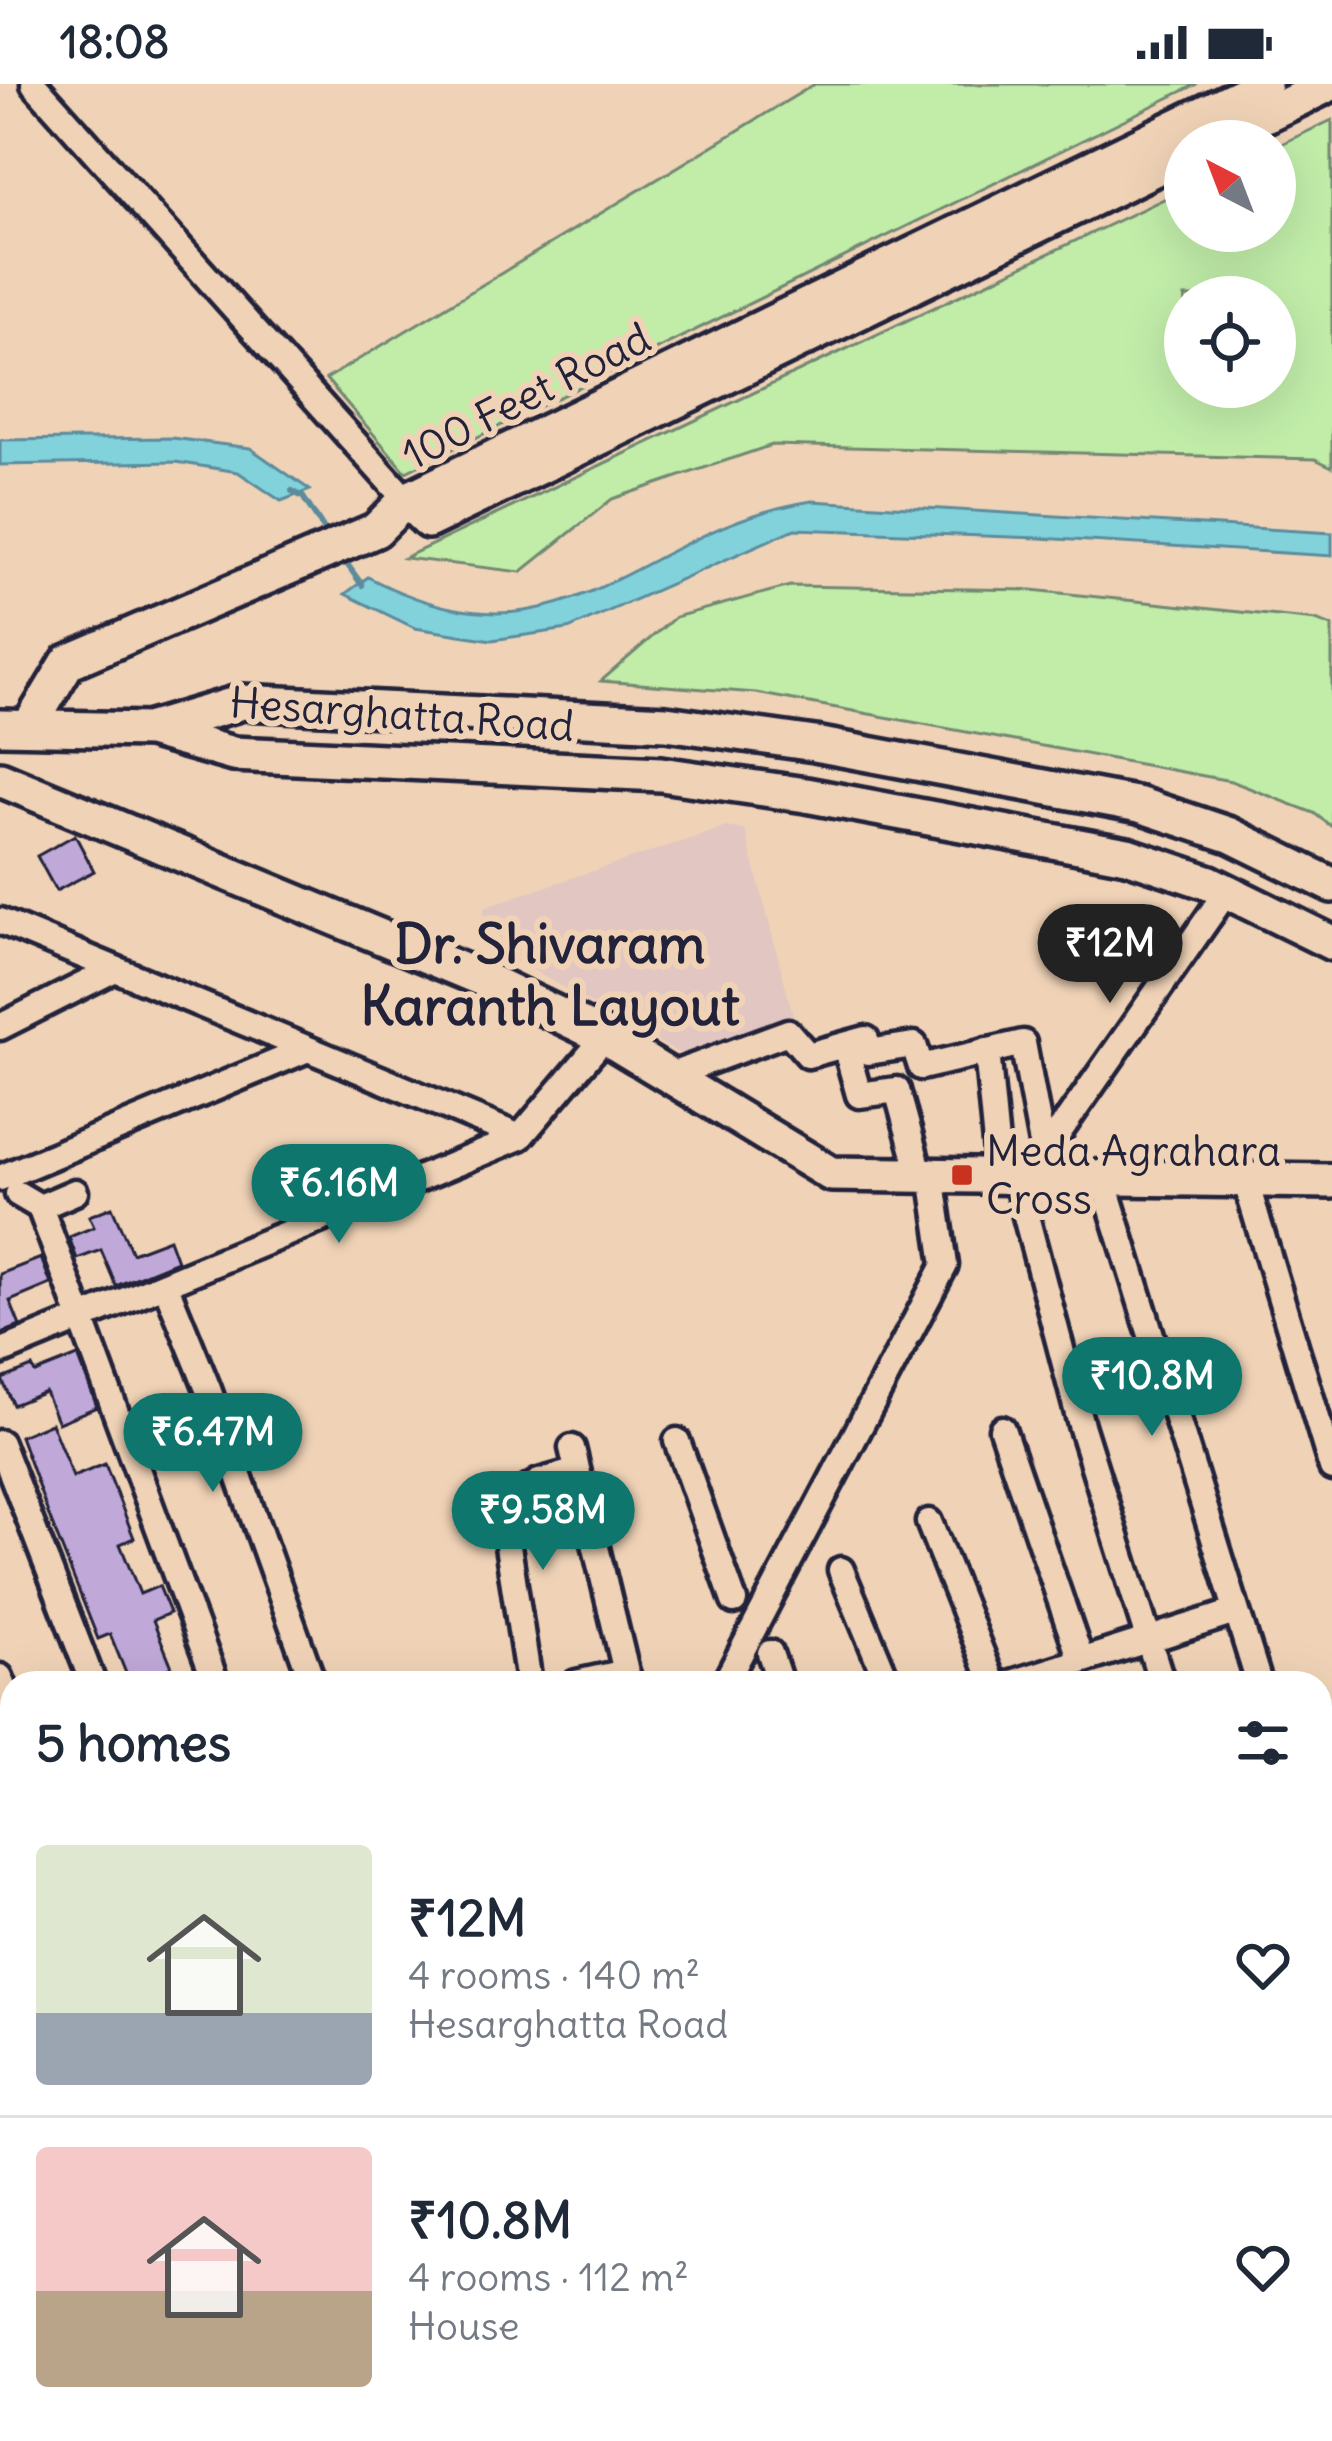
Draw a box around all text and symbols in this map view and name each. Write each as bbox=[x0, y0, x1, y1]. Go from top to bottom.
text: 18:08 bbox=[60, 14, 170, 70]
north arrow bbox=[1164, 120, 1296, 252]
map controls bbox=[1164, 120, 1296, 408]
button: locate bbox=[1164, 276, 1296, 408]
street label: 100 Feet Road bbox=[393, 311, 659, 481]
street label: Hesarghatta Road bbox=[228, 676, 576, 752]
pin: ₹12M bbox=[1039, 904, 1181, 1006]
district label: Dr. Shivaram Karanth Layout bbox=[360, 910, 740, 1040]
text: ₹12M bbox=[1065, 918, 1155, 967]
place label: Meda Agrahara Cross bbox=[986, 1125, 1281, 1225]
pin: ₹6.16M bbox=[241, 1144, 437, 1246]
text: ₹6.16M bbox=[279, 1158, 399, 1207]
marker: Meda Agrahara Cross bbox=[949, 1162, 975, 1188]
pin: ₹10.8M bbox=[1054, 1337, 1250, 1439]
text: ₹10.8M bbox=[1089, 1351, 1215, 1400]
pin: ₹6.47M bbox=[115, 1393, 311, 1495]
text: ₹6.47M bbox=[150, 1407, 276, 1456]
pin: ₹9.58M bbox=[445, 1471, 641, 1573]
text: ₹9.58M bbox=[479, 1485, 607, 1534]
icon: filters bbox=[1230, 1710, 1296, 1776]
text: 5 homes bbox=[36, 1711, 231, 1775]
text: ₹12M bbox=[408, 1886, 527, 1950]
icon: home bbox=[132, 1893, 276, 2037]
icon: heart bbox=[1230, 1932, 1296, 1998]
text: 4 rooms · 140 m² bbox=[408, 1951, 700, 2000]
text: Hesarghatta Road bbox=[408, 2000, 728, 2049]
text: ₹10.8M bbox=[408, 2188, 572, 2252]
icon: home bbox=[132, 2195, 276, 2339]
icon: heart bbox=[1230, 2234, 1296, 2300]
text: 4 rooms · 112 m² bbox=[408, 2253, 689, 2302]
text: House bbox=[408, 2302, 519, 2351]

